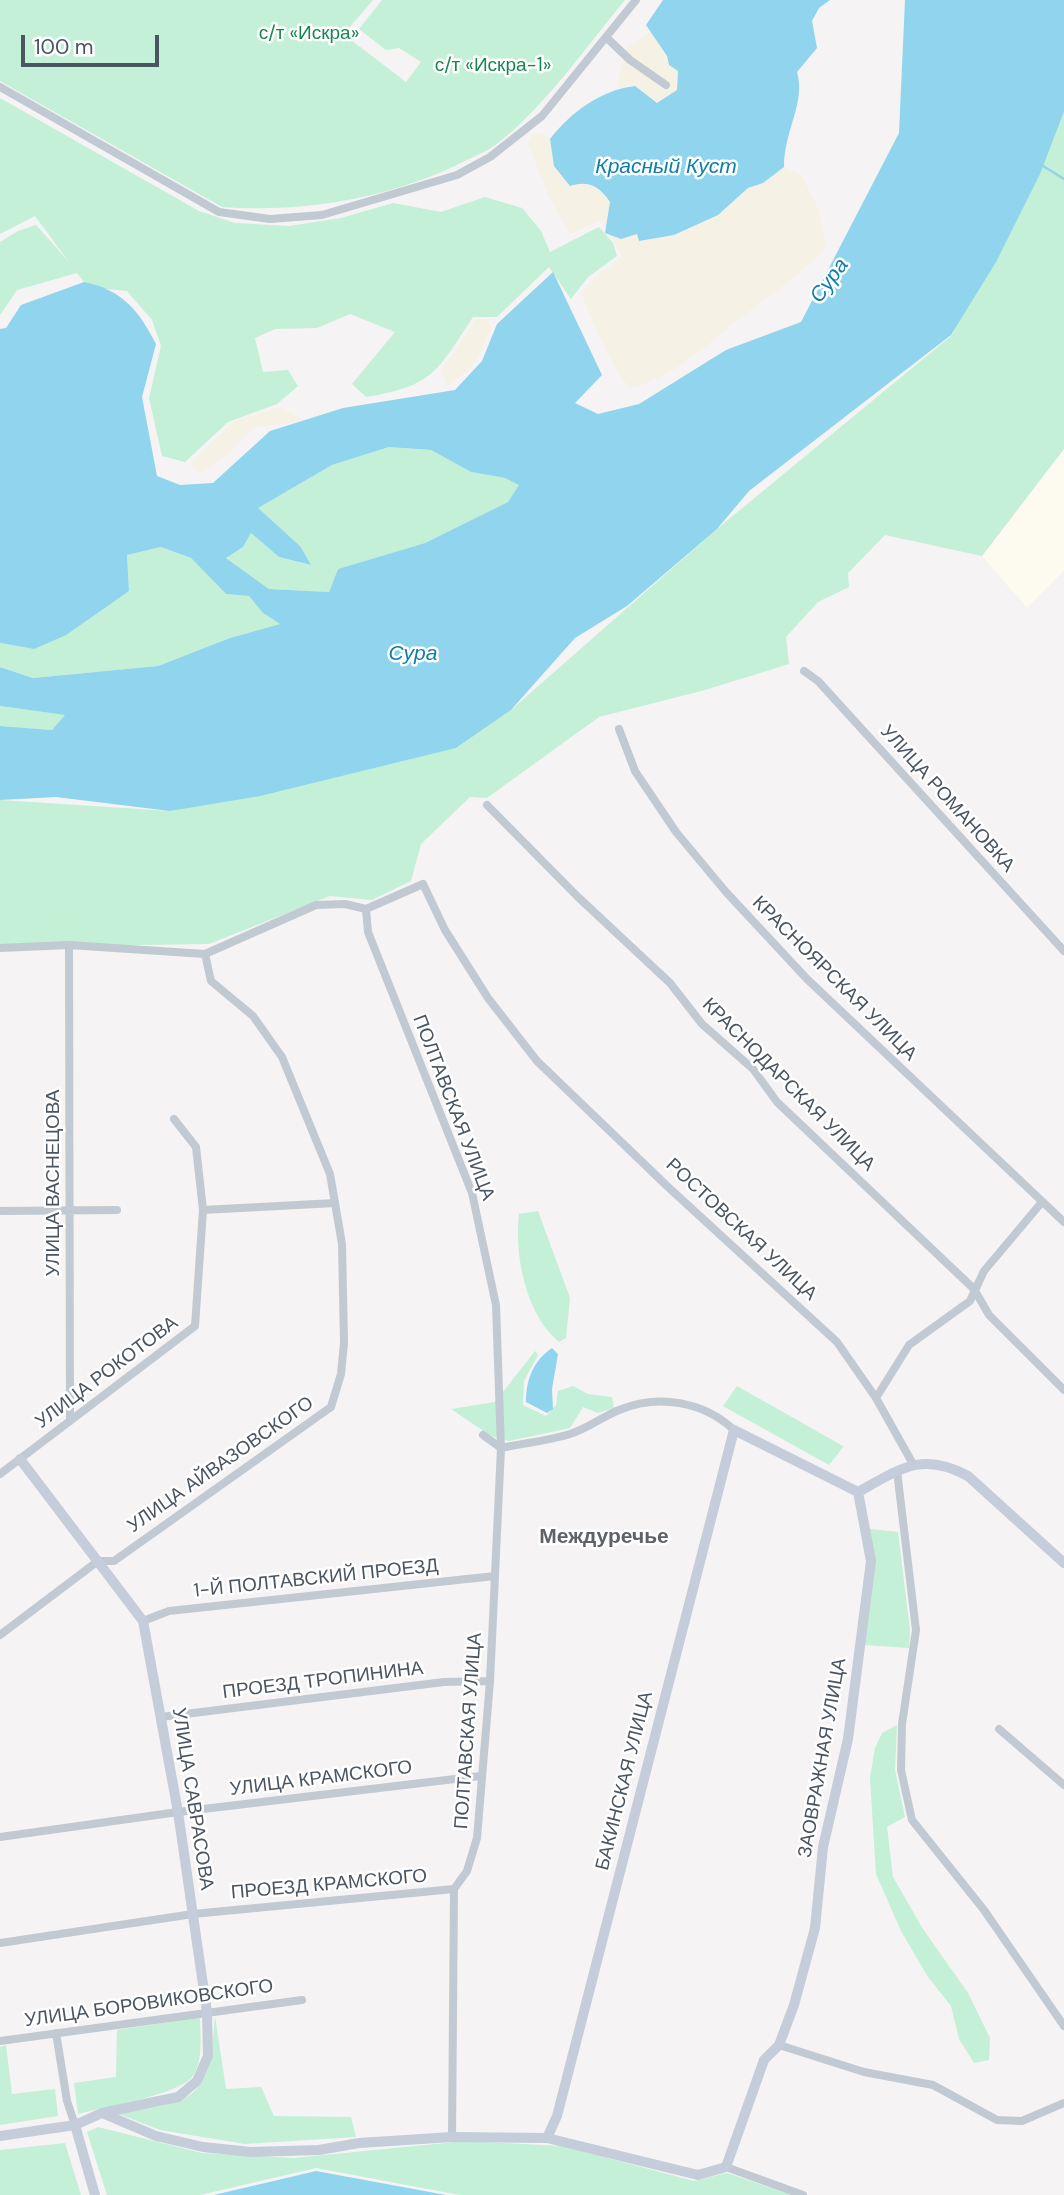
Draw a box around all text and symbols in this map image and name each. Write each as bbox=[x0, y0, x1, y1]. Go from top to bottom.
scale bar bbox=[24, 21, 163, 65]
park label: с/т «Искра» bbox=[259, 23, 359, 45]
text: 100 m bbox=[34, 33, 94, 61]
park label: с/т «Искра-1» bbox=[435, 55, 551, 77]
water label: Красный Куст bbox=[595, 154, 737, 180]
water label: Сура bbox=[805, 254, 855, 308]
water label: Сура bbox=[389, 641, 437, 667]
street label: УЛИЦА РОМАНОВКА bbox=[875, 721, 1019, 877]
street label: КРАСНОЯРСКАЯ УЛИЦА bbox=[747, 892, 921, 1066]
street label: КРАСНОДАРСКАЯ УЛИЦА bbox=[697, 994, 879, 1176]
street label: ПОЛТАВСКАЯ УЛИЦА bbox=[407, 1012, 499, 1204]
street label: УЛИЦА ВАСНЕЦОВА bbox=[43, 1090, 65, 1276]
street label: РОСТОВСКАЯ УЛИЦА bbox=[661, 1154, 821, 1306]
street label: УЛИЦА РОКОТОВА bbox=[31, 1312, 183, 1434]
street label: УЛИЦА АЙВАЗОВСКОГО bbox=[124, 1392, 318, 1538]
district label: Междуречье bbox=[539, 1524, 669, 1550]
street label: 1-Й ПОЛТАВСКИЙ ПРОЕЗД bbox=[193, 1555, 439, 1603]
street label: ПОЛТАВСКАЯ УЛИЦА bbox=[451, 1632, 487, 1830]
street label: ЗАОВРАЖНАЯ УЛИЦА bbox=[794, 1656, 852, 1860]
street label: ПРОЕЗД ТРОПИНИНА bbox=[221, 1657, 425, 1705]
street label: БАКИНСКАЯ УЛИЦА bbox=[592, 1689, 658, 1873]
street label: УЛИЦА САВРАСОВА bbox=[166, 1706, 218, 1892]
street label: УЛИЦА КРАМСКОГО bbox=[228, 1756, 414, 1802]
street label: ПРОЕЗД КРАМСКОГО bbox=[230, 1865, 428, 1905]
street label: УЛИЦА БОРОВИКОВСКОГО bbox=[23, 1975, 275, 2033]

